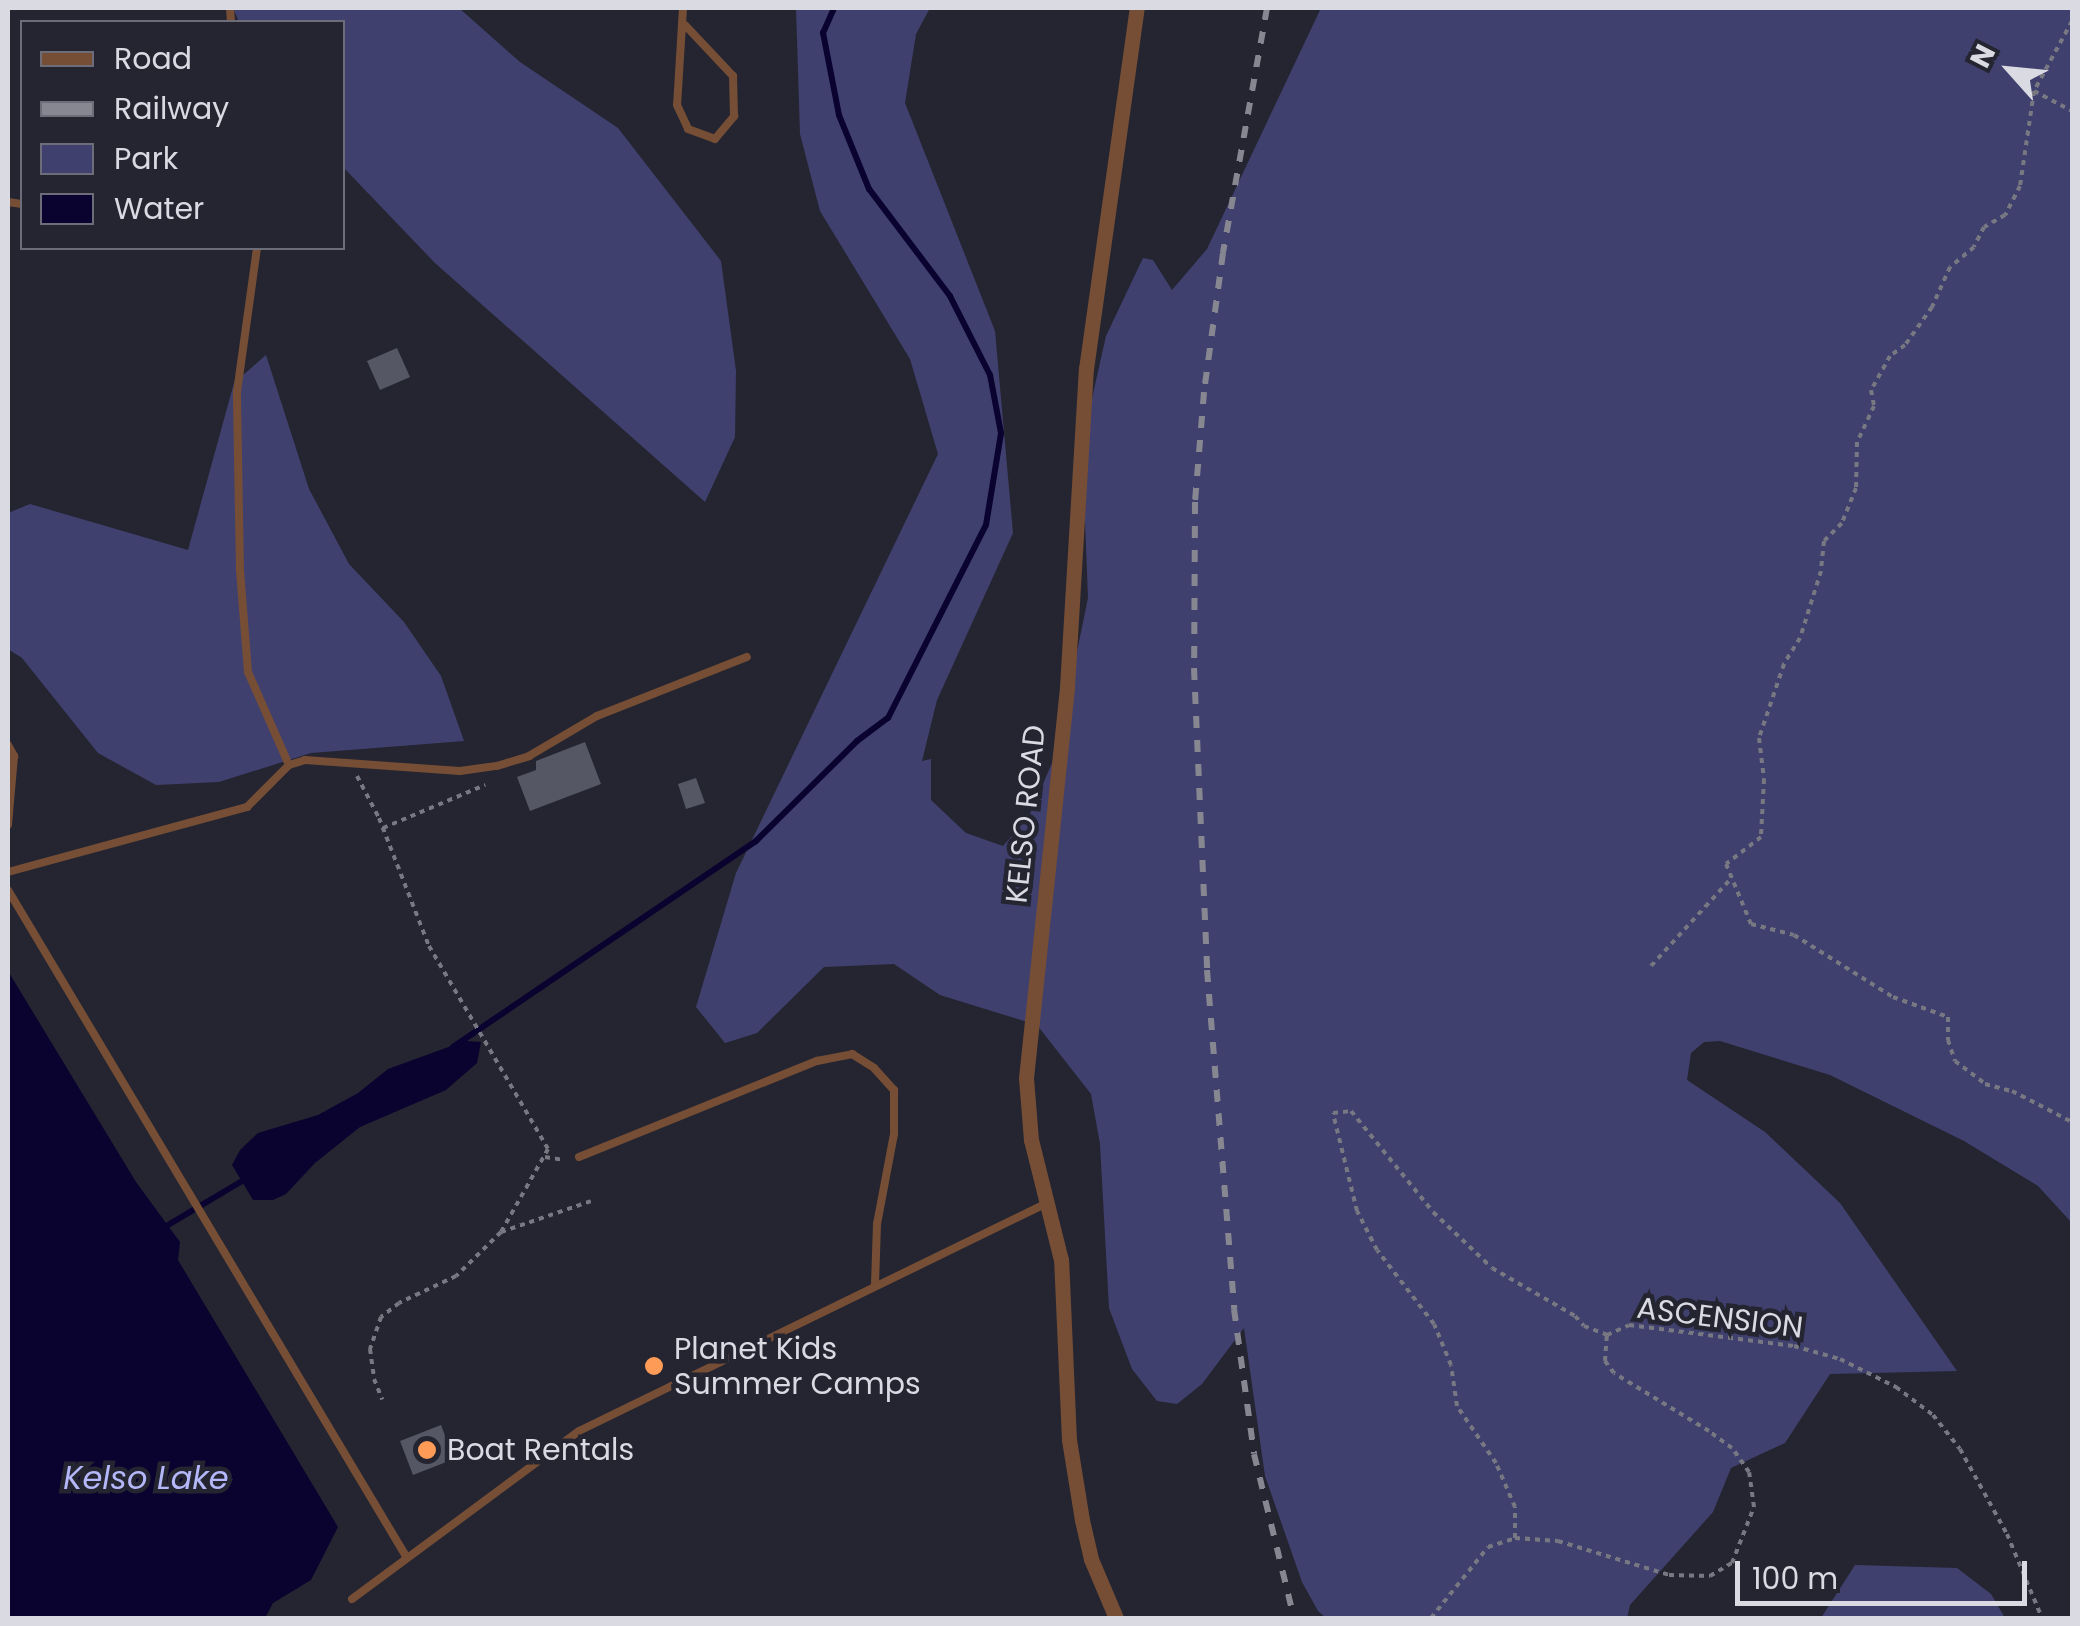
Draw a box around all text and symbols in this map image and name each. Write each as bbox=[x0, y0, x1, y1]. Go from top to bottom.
legend bbox=[20, 20, 345, 250]
north arrow bbox=[1960, 20, 2060, 120]
text: Road bbox=[114, 37, 192, 80]
text: N bbox=[1961, 38, 2005, 74]
text: Railway bbox=[114, 87, 229, 130]
text: Park bbox=[114, 137, 178, 180]
text: Water bbox=[114, 187, 204, 230]
street label: KELSO ROAD bbox=[999, 723, 1053, 905]
street label: ASCENSION bbox=[1635, 1290, 1805, 1346]
place label: Planet Kids Summer Camps bbox=[674, 1331, 921, 1402]
marker: Planet Kids Summer Camps bbox=[643, 1355, 665, 1377]
place label: Boat Rentals bbox=[447, 1432, 634, 1468]
marker: Boat Rentals bbox=[416, 1439, 438, 1461]
water label: Kelso Lake bbox=[63, 1459, 229, 1497]
scale bar bbox=[1740, 1541, 2032, 1603]
text: 100 m bbox=[1752, 1557, 1838, 1600]

